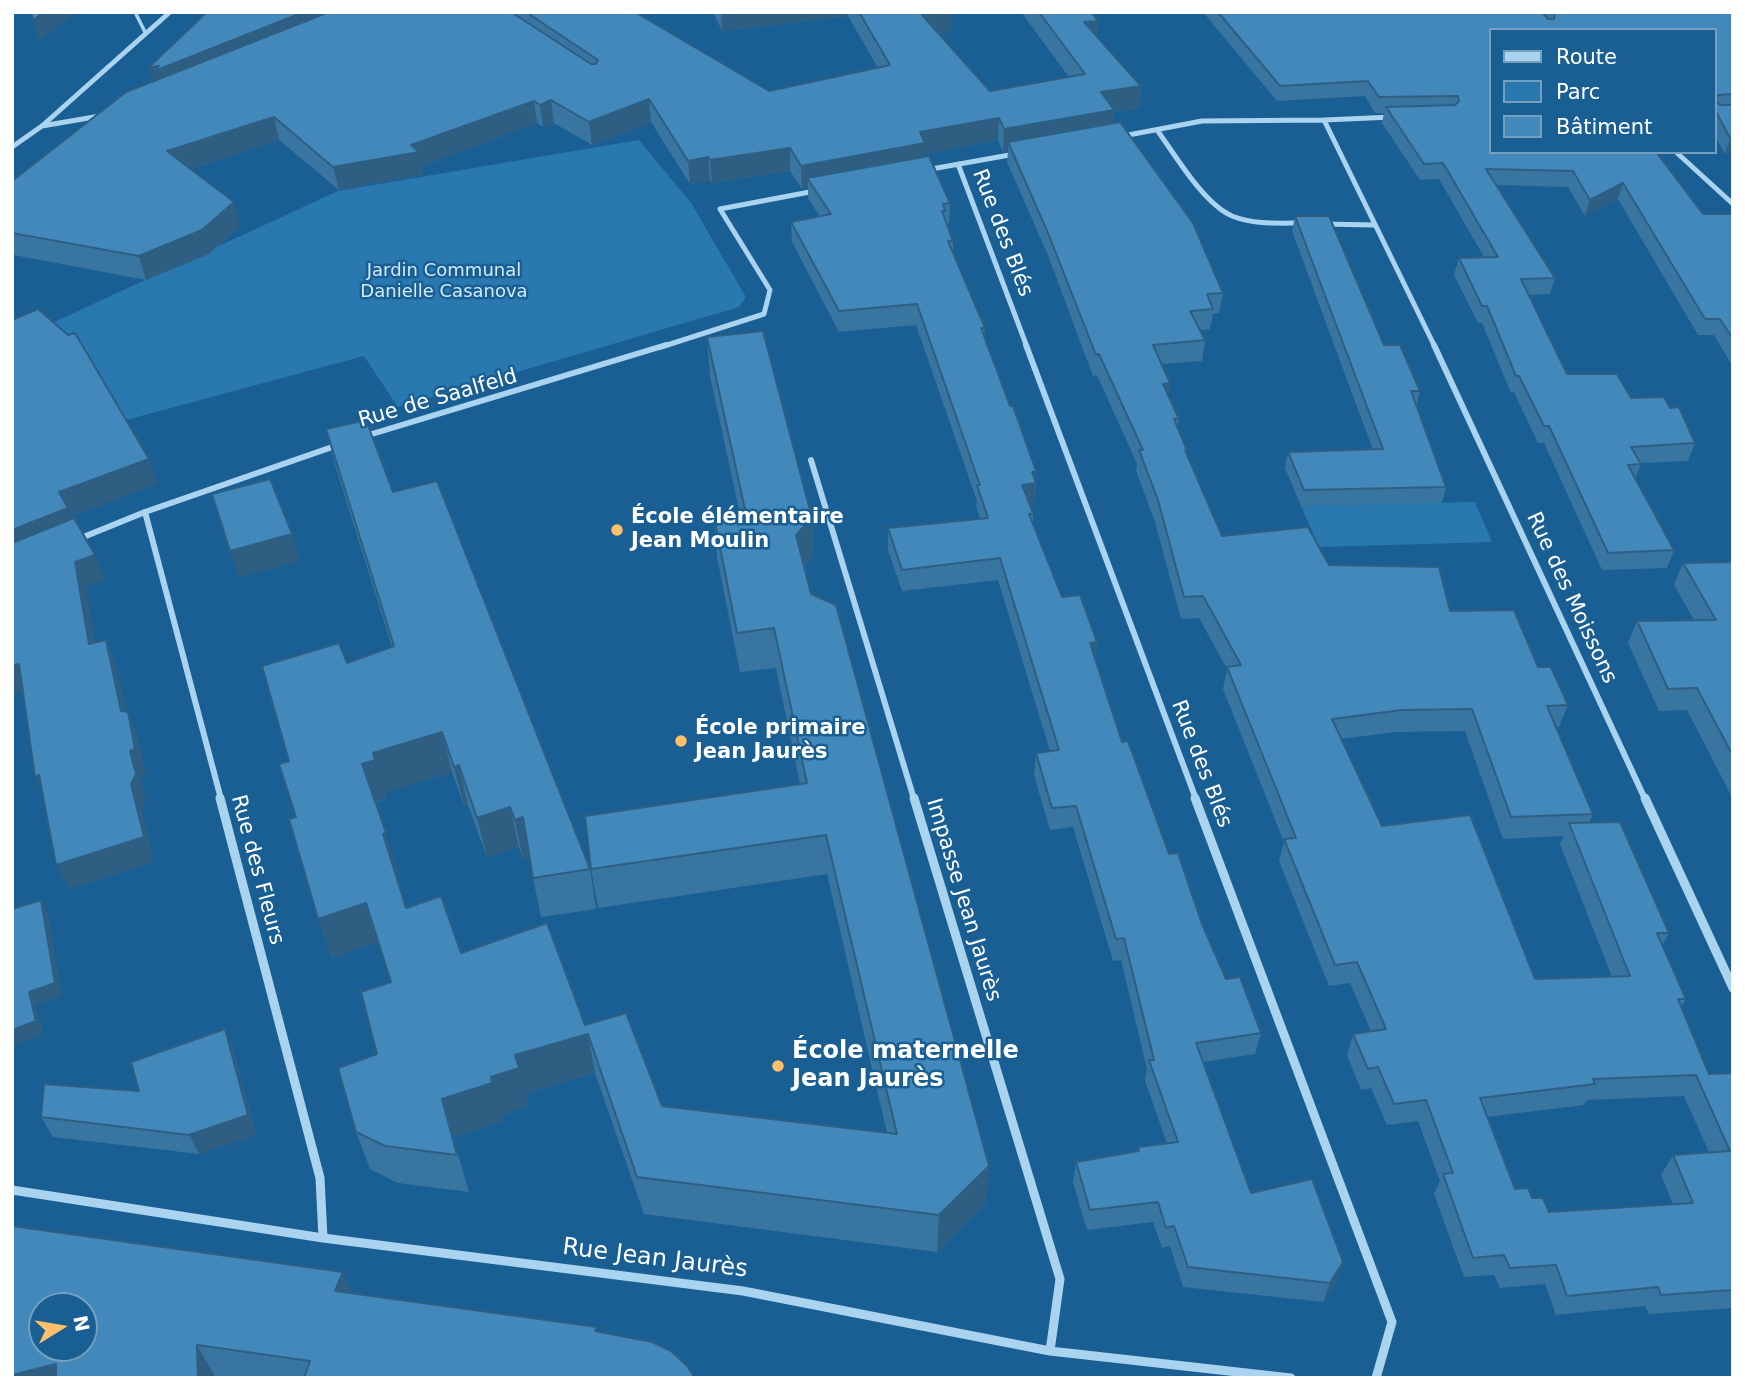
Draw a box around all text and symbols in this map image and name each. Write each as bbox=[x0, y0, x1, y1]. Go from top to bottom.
legend bbox=[1490, 28, 1717, 154]
text: Route bbox=[1556, 45, 1617, 69]
text: Parc bbox=[1556, 80, 1600, 104]
text: Bâtiment bbox=[1556, 115, 1652, 139]
street label: Rue des Blés bbox=[966, 166, 1038, 300]
park label: Jardin Communal Danielle Casanova bbox=[360, 260, 528, 302]
street label: Rue de Saalfeld bbox=[356, 364, 520, 434]
place label: École élémentaire Jean Moulin bbox=[631, 505, 844, 555]
street label: Rue des Moissons bbox=[1520, 508, 1622, 688]
marker: École élémentaire Jean Moulin bbox=[609, 522, 625, 538]
street label: Rue des Blés bbox=[1165, 697, 1237, 831]
place label: École primaire Jean Jaurès bbox=[695, 716, 865, 766]
marker: École primaire Jean Jaurès bbox=[673, 733, 689, 749]
street label: Rue des Fleurs bbox=[225, 792, 289, 948]
street label: Impasse Jean Jaurès bbox=[920, 796, 1006, 1004]
place label: École maternelle Jean Jaurès bbox=[792, 1038, 1019, 1094]
marker: École maternelle Jean Jaurès bbox=[770, 1058, 786, 1074]
street label: Rue Jean Jaurès bbox=[561, 1233, 749, 1285]
north arrow bbox=[28, 1292, 98, 1362]
text: N bbox=[69, 1313, 94, 1333]

